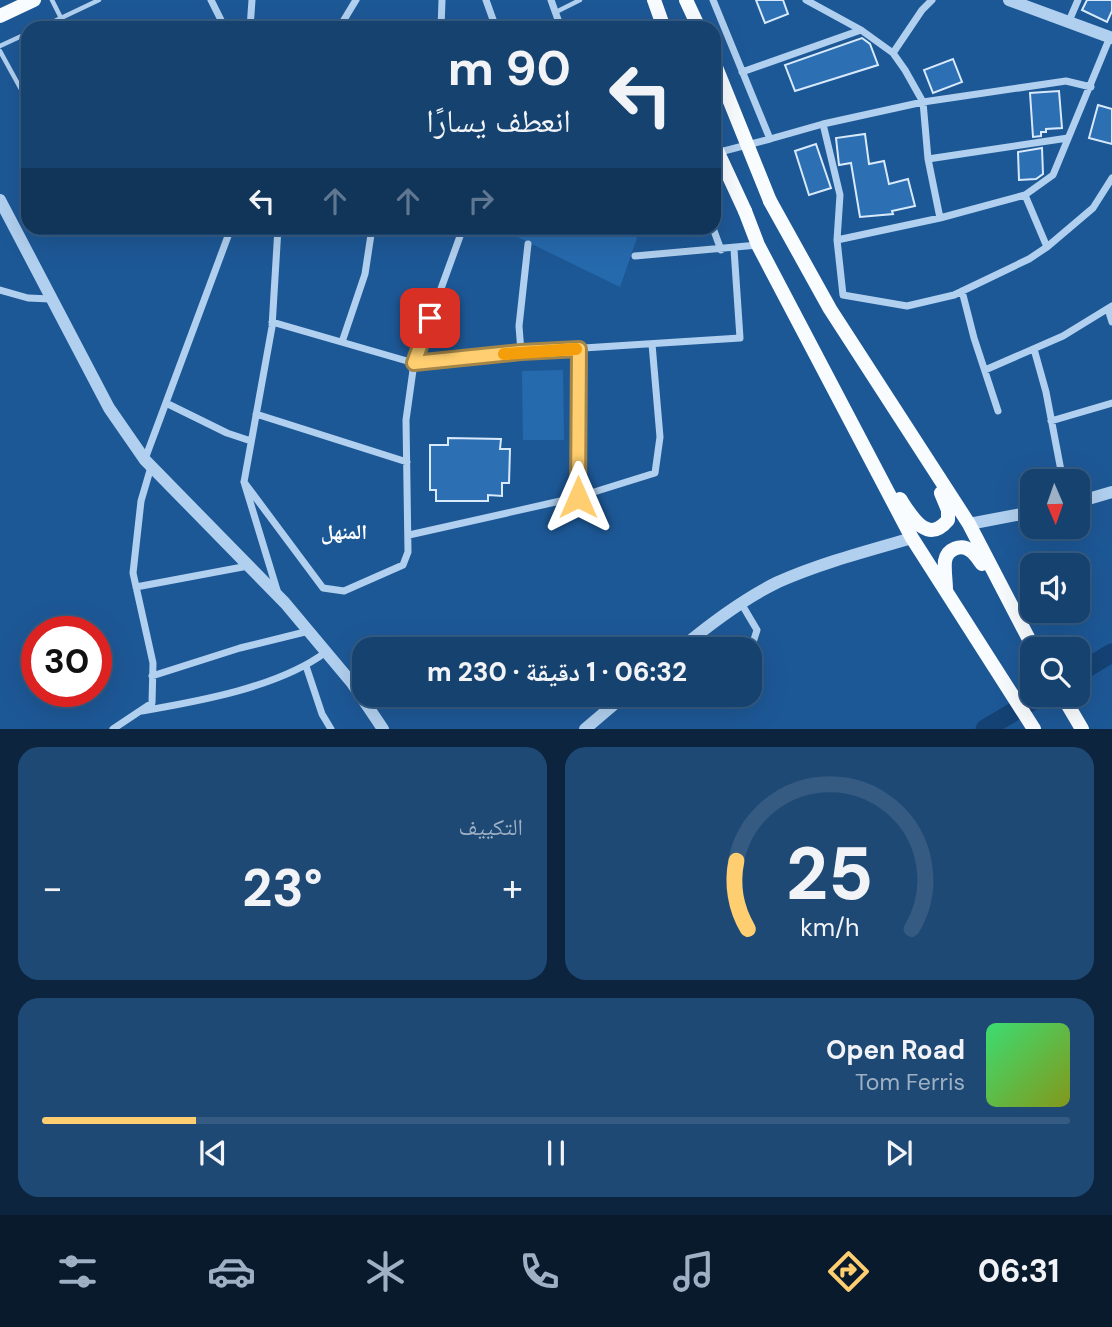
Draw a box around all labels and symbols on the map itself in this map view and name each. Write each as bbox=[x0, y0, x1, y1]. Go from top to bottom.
pin bbox=[400, 288, 460, 348]
position arrow bbox=[541, 460, 615, 534]
north arrow bbox=[1020, 469, 1090, 539]
district label: المنهل bbox=[321, 518, 367, 546]
speed limit sign: 30 bbox=[21, 616, 112, 707]

